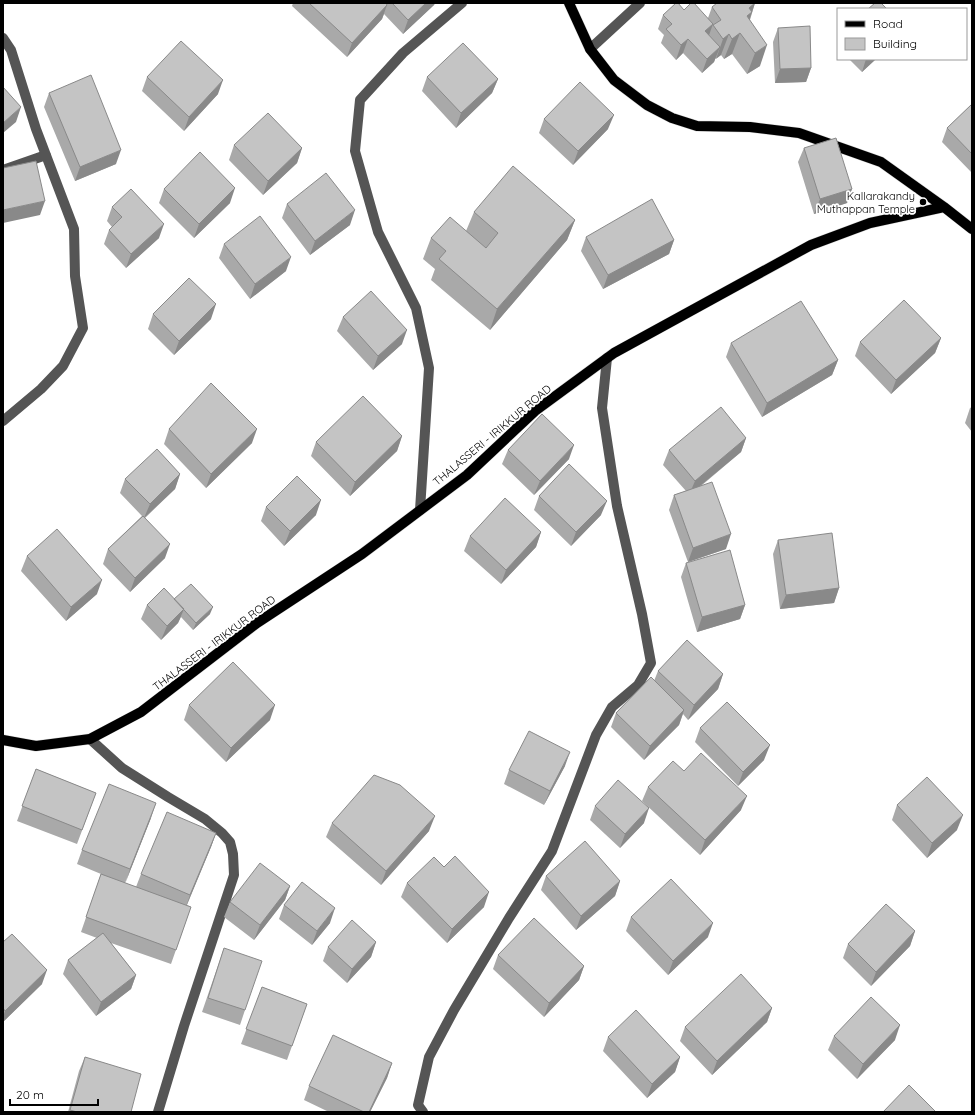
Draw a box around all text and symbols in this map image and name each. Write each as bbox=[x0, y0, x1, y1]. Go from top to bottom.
legend bbox=[837, 8, 967, 60]
text: Road bbox=[873, 16, 903, 31]
text: Building bbox=[873, 36, 917, 51]
place label: Kallarakandy Muthappan Temple bbox=[817, 189, 915, 216]
marker: Kallarakandy Muthappan Temple bbox=[918, 197, 928, 207]
street label: THALASSERI - IRIKKUR ROAD bbox=[430, 381, 554, 489]
street label: THALASSERI - IRIKKUR ROAD bbox=[150, 592, 278, 694]
scale bar bbox=[10, 1081, 98, 1107]
text: 20 m bbox=[16, 1087, 44, 1102]

